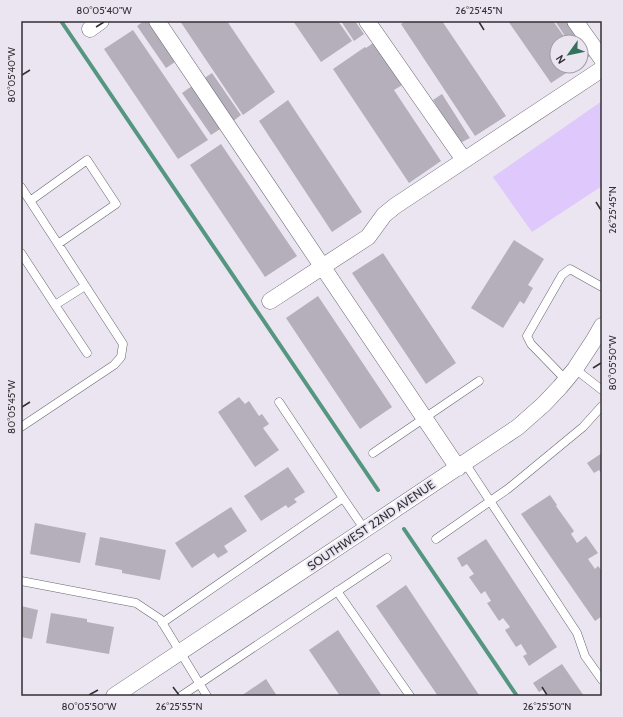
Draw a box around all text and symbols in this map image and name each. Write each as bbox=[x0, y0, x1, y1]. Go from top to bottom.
text: 80°05'40"W bbox=[76, 4, 132, 17]
text: 26°25'45"N bbox=[455, 4, 503, 17]
north arrow bbox=[549, 34, 589, 74]
text: 80°05'40"W bbox=[5, 47, 18, 103]
text: N bbox=[553, 52, 569, 67]
text: 26°25'45"N bbox=[606, 186, 619, 234]
text: 80°05'50"W bbox=[606, 335, 619, 391]
text: 80°05'45"W bbox=[5, 380, 18, 434]
street label: SOUTHWEST 22ND AVENUE bbox=[304, 476, 438, 573]
text: 80°05'50"W bbox=[61, 700, 117, 713]
text: 26°25'55"N bbox=[155, 700, 203, 713]
text: 26°25'50"N bbox=[523, 700, 571, 713]

